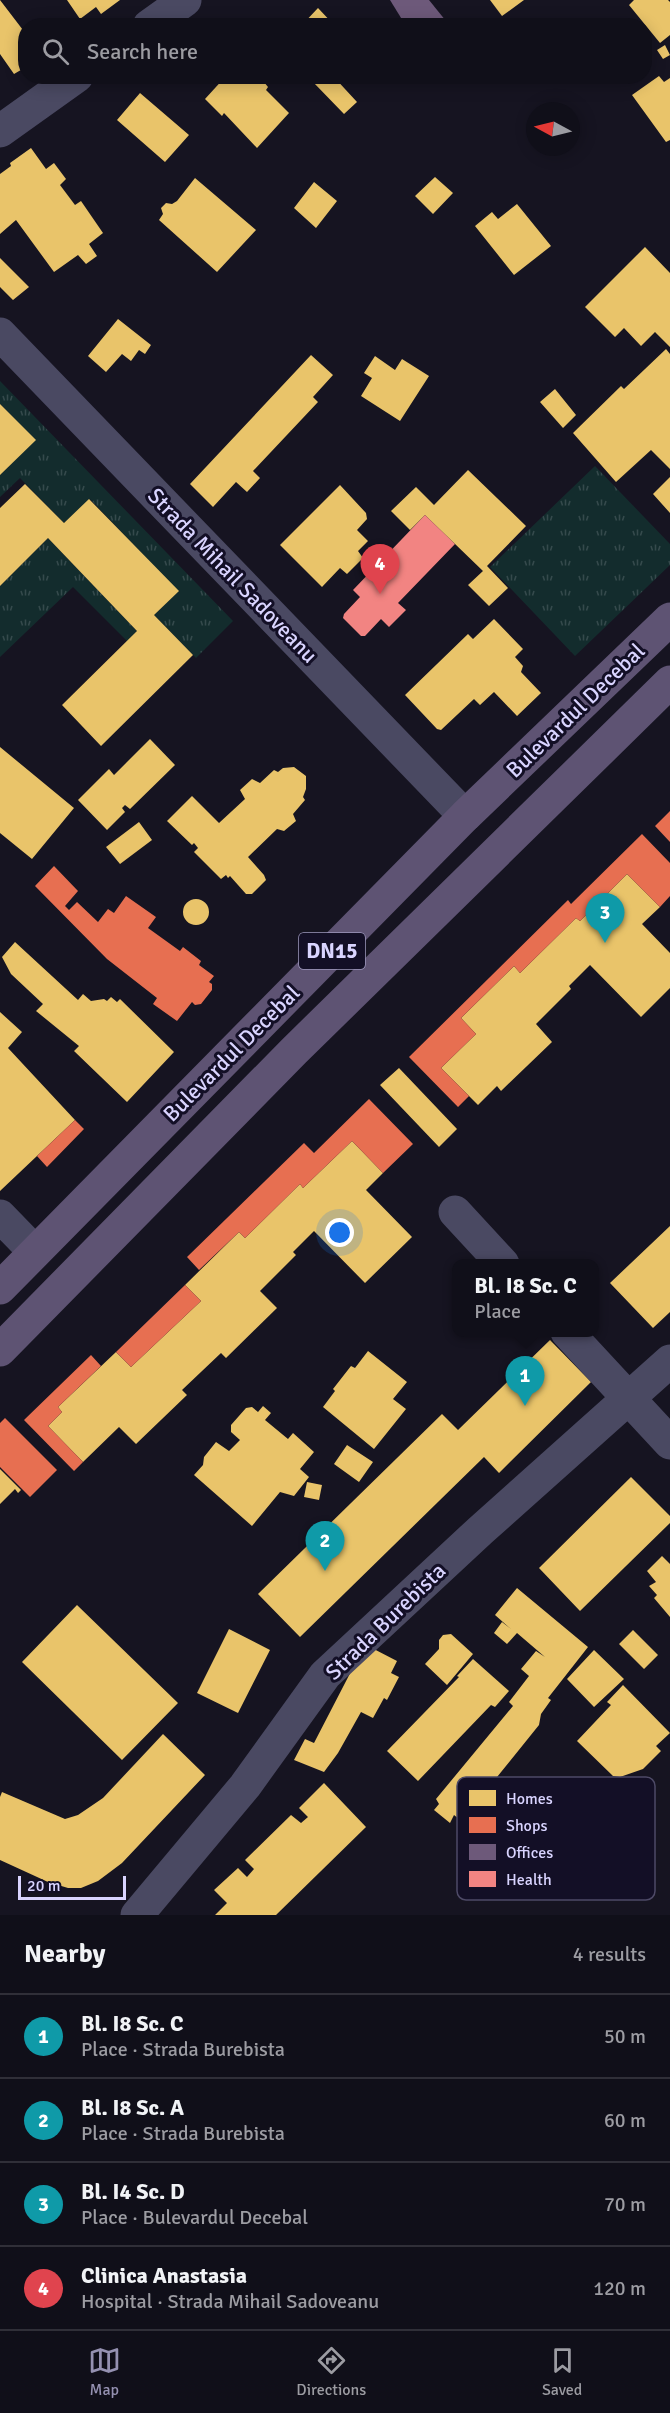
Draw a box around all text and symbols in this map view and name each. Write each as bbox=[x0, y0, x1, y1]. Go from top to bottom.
search box bbox=[18, 18, 652, 84]
icon: search bbox=[39, 35, 72, 68]
text: Search here bbox=[87, 38, 198, 65]
north arrow bbox=[526, 102, 580, 156]
street label: Strada Mihail Sadoveanu bbox=[142, 482, 323, 668]
pin: 4 bbox=[360, 544, 400, 594]
street label: Bulevardul Decebal bbox=[500, 637, 650, 783]
pin: 3 bbox=[586, 894, 624, 943]
road number: DN15 bbox=[299, 933, 365, 969]
street label: Bulevardul Decebal bbox=[157, 979, 305, 1127]
your location bbox=[325, 1218, 354, 1247]
popup bbox=[452, 1259, 599, 1337]
text: Bl. I8 Sc. C bbox=[474, 1272, 577, 1299]
text: Place bbox=[474, 1299, 521, 1324]
pin: 1 bbox=[506, 1356, 544, 1406]
pin: 2 bbox=[306, 1522, 344, 1571]
street label: Strada Burebista bbox=[320, 1557, 451, 1685]
legend bbox=[457, 1777, 655, 1900]
text: Homes bbox=[506, 1789, 553, 1809]
text: Shops bbox=[506, 1816, 547, 1836]
text: Offices bbox=[506, 1843, 553, 1863]
text: Health bbox=[506, 1870, 552, 1890]
scale bar bbox=[18, 1873, 126, 1900]
text: 20 m bbox=[27, 1876, 61, 1896]
text: Nearby bbox=[24, 1938, 105, 1970]
text: 4 results bbox=[573, 1942, 646, 1967]
text: Bl. I8 Sc. C bbox=[81, 2010, 183, 2037]
text: 1 bbox=[38, 2024, 49, 2049]
text: 50 m bbox=[604, 2024, 646, 2049]
text: Place · Strada Burebista bbox=[81, 2037, 285, 2062]
text: Bl. I8 Sc. A bbox=[81, 2094, 184, 2121]
text: 2 bbox=[38, 2108, 49, 2133]
text: 60 m bbox=[604, 2108, 646, 2133]
text: Place · Strada Burebista bbox=[81, 2121, 285, 2146]
text: Bl. I4 Sc. D bbox=[81, 2178, 185, 2205]
text: 3 bbox=[38, 2192, 49, 2217]
text: 70 m bbox=[604, 2192, 646, 2217]
text: Place · Bulevardul Decebal bbox=[81, 2205, 308, 2230]
text: Clinica Anastasia bbox=[81, 2262, 247, 2289]
text: 4 bbox=[38, 2276, 49, 2301]
text: 120 m bbox=[593, 2276, 646, 2301]
text: Hospital · Strada Mihail Sadoveanu bbox=[81, 2289, 379, 2314]
tab: Map bbox=[88, 2344, 121, 2400]
tab: Directions bbox=[296, 2344, 366, 2400]
tab: Saved bbox=[542, 2344, 582, 2400]

